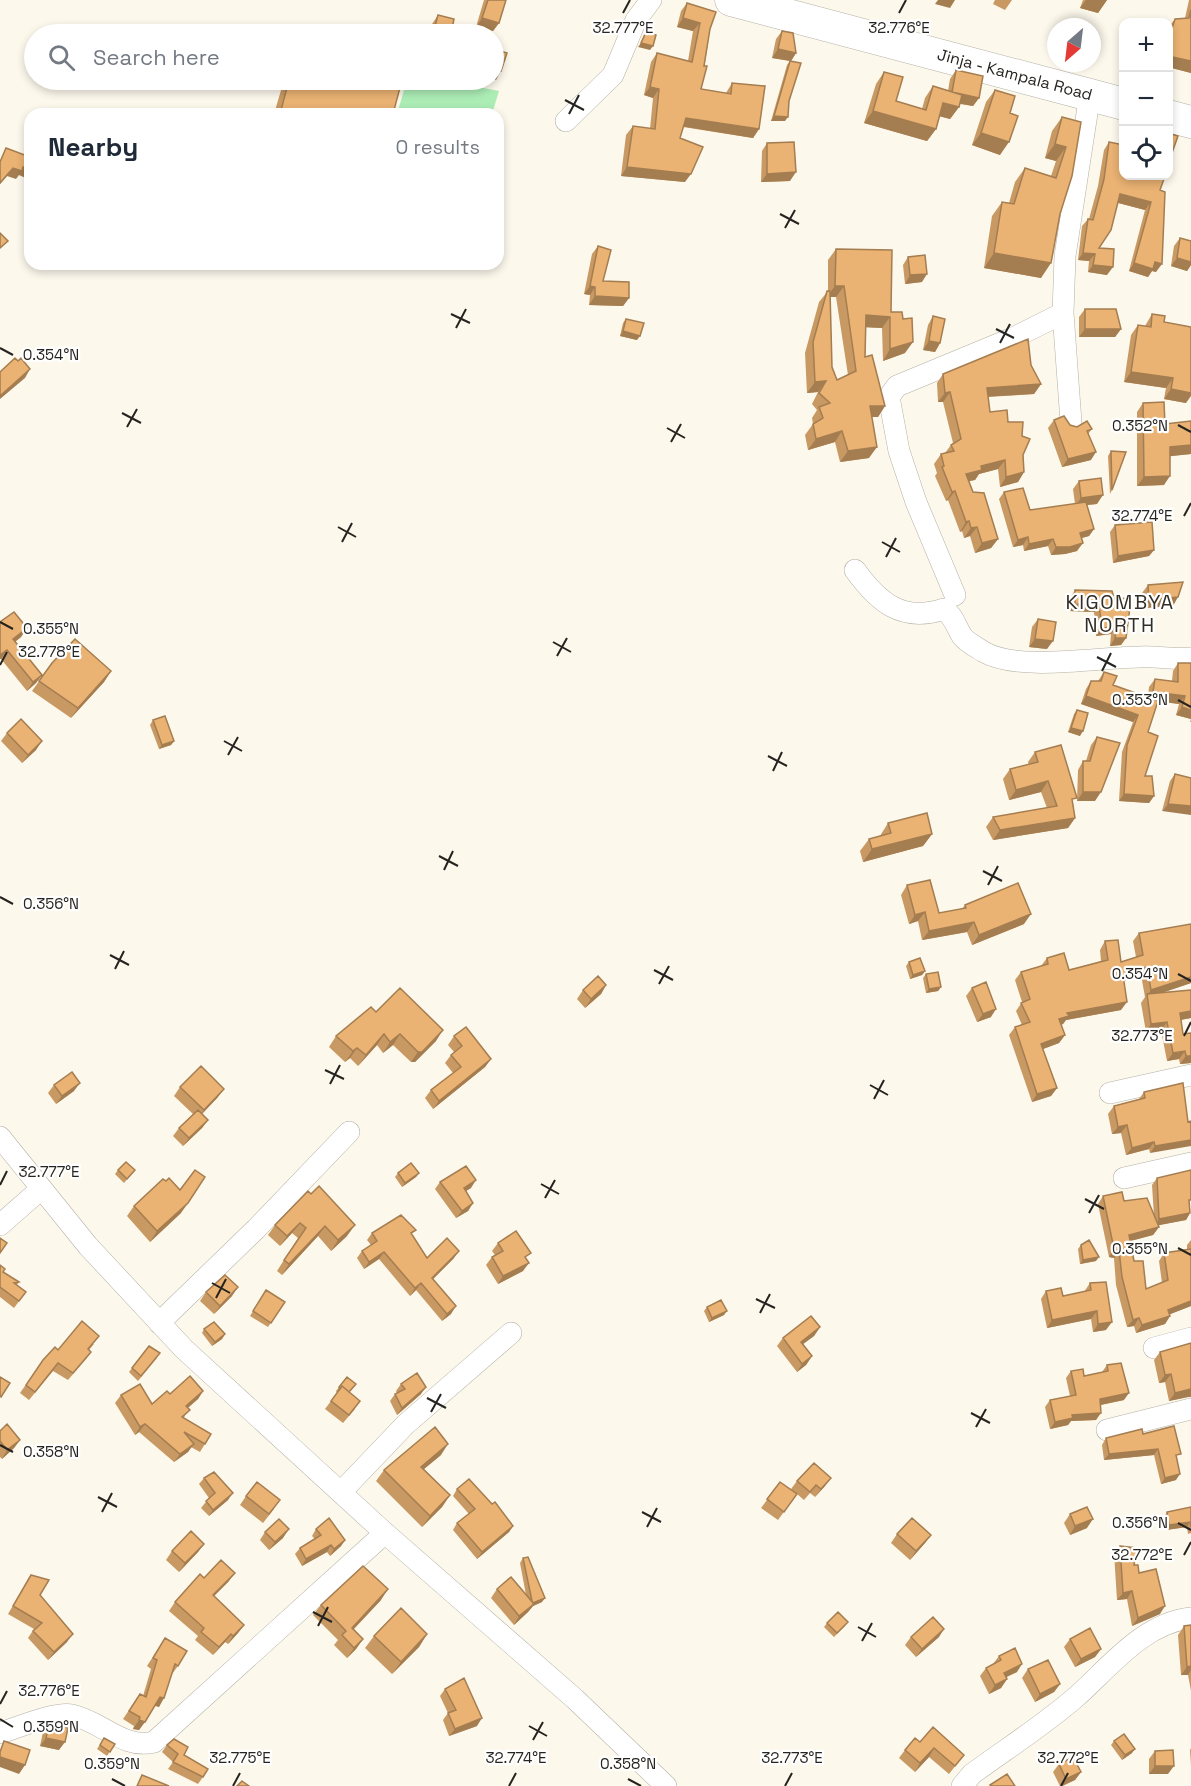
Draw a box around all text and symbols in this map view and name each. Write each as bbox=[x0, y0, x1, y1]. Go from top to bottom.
text: 32.777°E bbox=[593, 18, 653, 37]
text: 32.776°E bbox=[868, 18, 930, 37]
north arrow bbox=[1047, 18, 1101, 72]
map controls bbox=[1119, 18, 1173, 180]
button: + bbox=[1119, 18, 1173, 72]
search box bbox=[24, 24, 504, 90]
icon: search bbox=[45, 41, 78, 74]
text: Search here bbox=[93, 43, 220, 71]
street label: Jinja - Kampala Road bbox=[935, 44, 1095, 105]
button: − bbox=[1119, 72, 1173, 126]
button: locate bbox=[1119, 126, 1173, 180]
text: Nearby bbox=[48, 130, 138, 164]
text: 0 results bbox=[396, 134, 480, 160]
text: 0.354°N bbox=[23, 345, 79, 364]
text: 0.352°N bbox=[1112, 416, 1168, 435]
text: 32.774°E bbox=[1112, 506, 1172, 525]
district label: KIGOMBYA NORTH bbox=[1065, 589, 1175, 638]
text: 0.355°N bbox=[23, 619, 79, 638]
text: 32.778°E bbox=[18, 642, 80, 661]
text: 0.353°N bbox=[1112, 690, 1168, 709]
text: 0.356°N bbox=[23, 894, 79, 913]
text: 0.354°N bbox=[1112, 964, 1168, 983]
text: 32.773°E bbox=[1111, 1026, 1173, 1045]
text: 32.777°E bbox=[19, 1162, 79, 1181]
text: 0.355°N bbox=[1112, 1239, 1168, 1258]
text: 0.358°N bbox=[23, 1442, 79, 1461]
text: 0.356°N bbox=[1112, 1513, 1168, 1532]
text: 32.772°E bbox=[1111, 1545, 1173, 1564]
text: 32.776°E bbox=[18, 1681, 80, 1700]
text: 0.359°N bbox=[23, 1717, 79, 1736]
text: 32.775°E bbox=[209, 1748, 271, 1767]
text: 32.774°E bbox=[486, 1748, 546, 1767]
text: 32.773°E bbox=[761, 1748, 823, 1767]
text: 32.772°E bbox=[1037, 1748, 1099, 1767]
text: 0.359°N bbox=[84, 1754, 140, 1773]
text: 0.358°N bbox=[600, 1754, 656, 1773]

